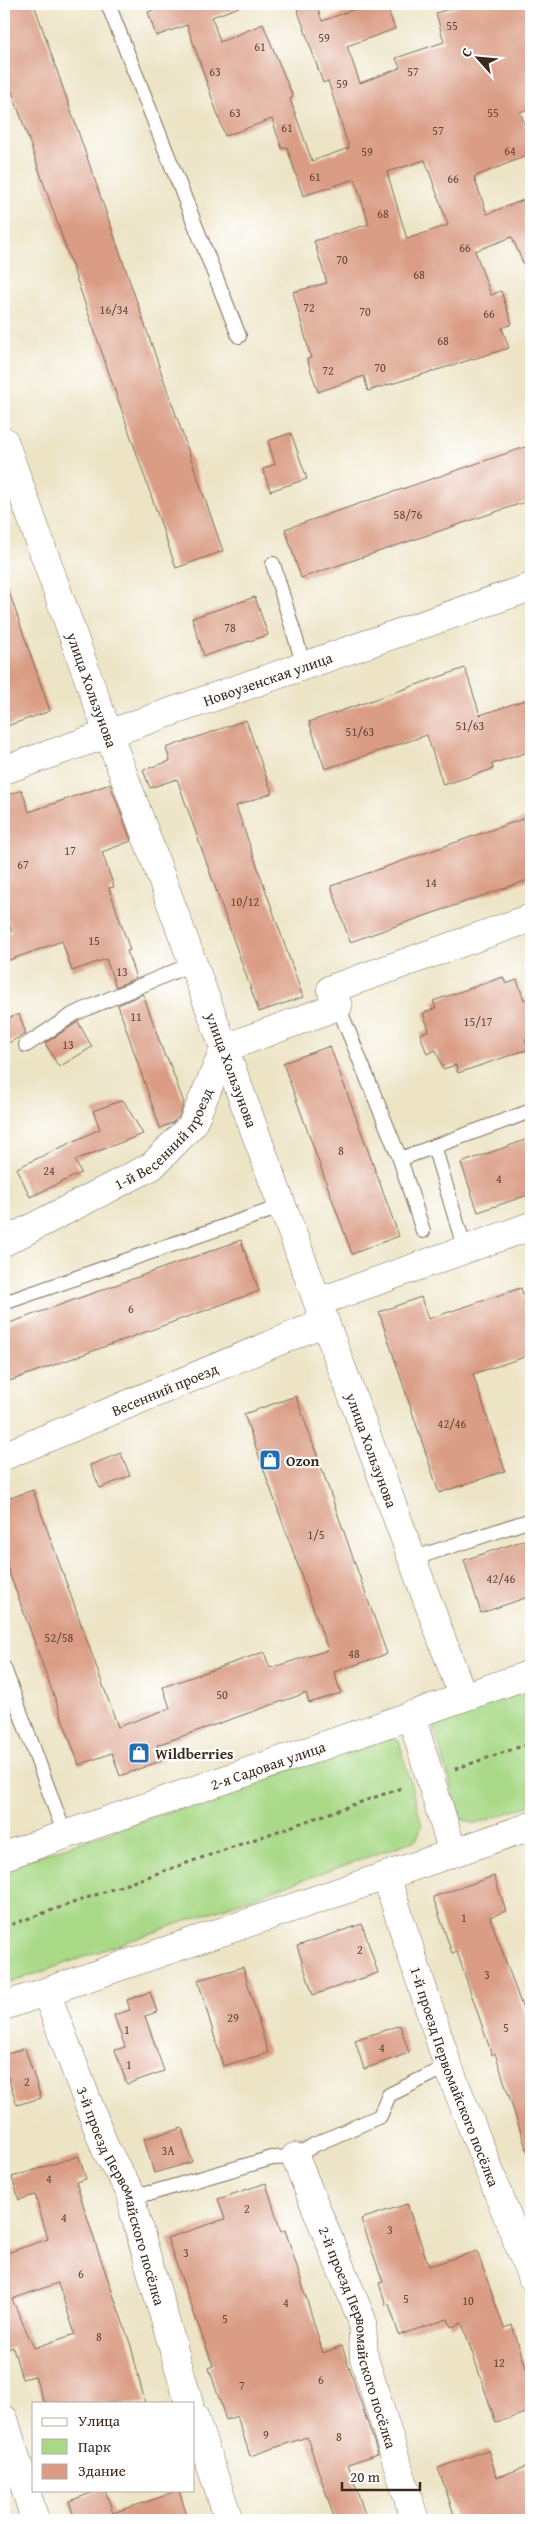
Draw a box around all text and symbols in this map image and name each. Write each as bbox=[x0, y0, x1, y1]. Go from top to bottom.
house number: 55 bbox=[446, 17, 458, 34]
house number: 59 bbox=[318, 29, 330, 46]
north arrow bbox=[452, 32, 502, 82]
house number: 61 bbox=[254, 38, 266, 55]
text: С bbox=[456, 44, 477, 60]
house number: 63 bbox=[209, 63, 221, 80]
house number: 57 bbox=[407, 63, 419, 80]
house number: 59 bbox=[336, 75, 348, 92]
house number: 63 bbox=[229, 104, 241, 121]
house number: 55 bbox=[487, 104, 499, 121]
house number: 61 bbox=[281, 119, 293, 136]
house number: 57 bbox=[432, 122, 444, 139]
house number: 64 bbox=[504, 142, 516, 159]
house number: 59 bbox=[361, 143, 373, 160]
house number: 61 bbox=[309, 168, 321, 185]
house number: 66 bbox=[447, 170, 459, 187]
house number: 68 bbox=[377, 205, 389, 222]
house number: 66 bbox=[459, 239, 471, 256]
house number: 70 bbox=[336, 251, 348, 268]
house number: 68 bbox=[413, 266, 425, 283]
house number: 72 bbox=[303, 299, 315, 316]
house number: 16/34 bbox=[100, 301, 129, 318]
house number: 70 bbox=[359, 303, 371, 320]
house number: 66 bbox=[483, 305, 495, 322]
house number: 68 bbox=[437, 332, 449, 349]
house number: 70 bbox=[374, 359, 386, 376]
house number: 72 bbox=[322, 362, 334, 379]
house number: 58/76 bbox=[394, 506, 423, 523]
house number: 78 bbox=[224, 619, 236, 636]
street label: улица Хользунова bbox=[62, 628, 123, 751]
street label: Новоузенская улица bbox=[200, 646, 336, 711]
house number: 51/63 bbox=[456, 717, 485, 734]
house number: 51/63 bbox=[346, 723, 375, 740]
house number: 17 bbox=[64, 842, 76, 859]
house number: 67 bbox=[17, 856, 29, 873]
house number: 14 bbox=[425, 874, 437, 891]
house number: 10/12 bbox=[231, 893, 260, 910]
house number: 15 bbox=[88, 932, 100, 949]
house number: 13 bbox=[116, 963, 128, 980]
house number: 11 bbox=[130, 1008, 142, 1025]
street label: улица Хользунова bbox=[201, 1008, 263, 1131]
house number: 15/17 bbox=[464, 1013, 493, 1030]
house number: 13 bbox=[62, 1036, 74, 1053]
street label: 1-й Весенний проезд bbox=[110, 1085, 217, 1194]
house number: 8 bbox=[338, 1142, 344, 1159]
house number: 24 bbox=[43, 1162, 55, 1179]
house number: 4 bbox=[496, 1170, 502, 1187]
house number: 6 bbox=[128, 1300, 134, 1317]
street label: Весенний проезд bbox=[108, 1357, 221, 1421]
street label: улица Хользунова bbox=[341, 1389, 403, 1511]
house number: 42/46 bbox=[438, 1415, 467, 1432]
shop icon: Ozon bbox=[258, 1448, 282, 1472]
place label: Ozon bbox=[286, 1450, 320, 1471]
house number: 1/5 bbox=[307, 1526, 325, 1543]
house number: 42/46 bbox=[487, 1570, 516, 1587]
house number: 52/58 bbox=[45, 1629, 74, 1646]
house number: 48 bbox=[348, 1645, 360, 1662]
house number: 50 bbox=[216, 1686, 228, 1703]
street label: 2-я Садовая улица bbox=[207, 1735, 329, 1794]
shop icon: Wildberries bbox=[127, 1741, 151, 1765]
place label: Wildberries bbox=[155, 1743, 233, 1764]
house number: 1 bbox=[461, 1909, 467, 1926]
house number: 2 bbox=[357, 1941, 363, 1958]
street label: 1-й проезд Первомайского посёлка bbox=[406, 1964, 505, 2190]
house number: 3 bbox=[484, 1966, 490, 1983]
house number: 29 bbox=[227, 2009, 239, 2026]
house number: 5 bbox=[503, 2019, 509, 2036]
house number: 1 bbox=[124, 2021, 130, 2038]
house number: 4 bbox=[379, 2039, 385, 2056]
house number: 1 bbox=[126, 2056, 132, 2073]
house number: 2 bbox=[24, 2073, 30, 2090]
street label: 3-й проезд Первомайского посёлка bbox=[72, 2083, 171, 2308]
house number: 3А bbox=[161, 2142, 175, 2159]
house number: 4 bbox=[46, 2170, 52, 2187]
house number: 2 bbox=[244, 2200, 250, 2217]
house number: 4 bbox=[61, 2209, 67, 2226]
house number: 3 bbox=[387, 2221, 393, 2238]
street label: 2-й проезд Первомайского посёлка bbox=[314, 2223, 403, 2452]
house number: 3 bbox=[183, 2244, 189, 2261]
house number: 6 bbox=[78, 2265, 84, 2282]
house number: 5 bbox=[403, 2290, 409, 2307]
house number: 10 bbox=[462, 2292, 474, 2309]
house number: 4 bbox=[283, 2294, 289, 2311]
house number: 5 bbox=[222, 2310, 228, 2327]
house number: 8 bbox=[96, 2328, 102, 2345]
house number: 12 bbox=[493, 2354, 505, 2371]
house number: 6 bbox=[318, 2371, 324, 2388]
house number: 7 bbox=[239, 2377, 245, 2394]
legend bbox=[32, 2402, 195, 2492]
text: Улица bbox=[78, 2410, 121, 2431]
house number: 9 bbox=[263, 2426, 269, 2443]
house number: 8 bbox=[336, 2428, 342, 2445]
text: Парк bbox=[78, 2436, 111, 2457]
scale bar bbox=[342, 2459, 420, 2491]
text: Здание bbox=[78, 2460, 126, 2481]
text: 20 m bbox=[350, 2466, 381, 2487]

